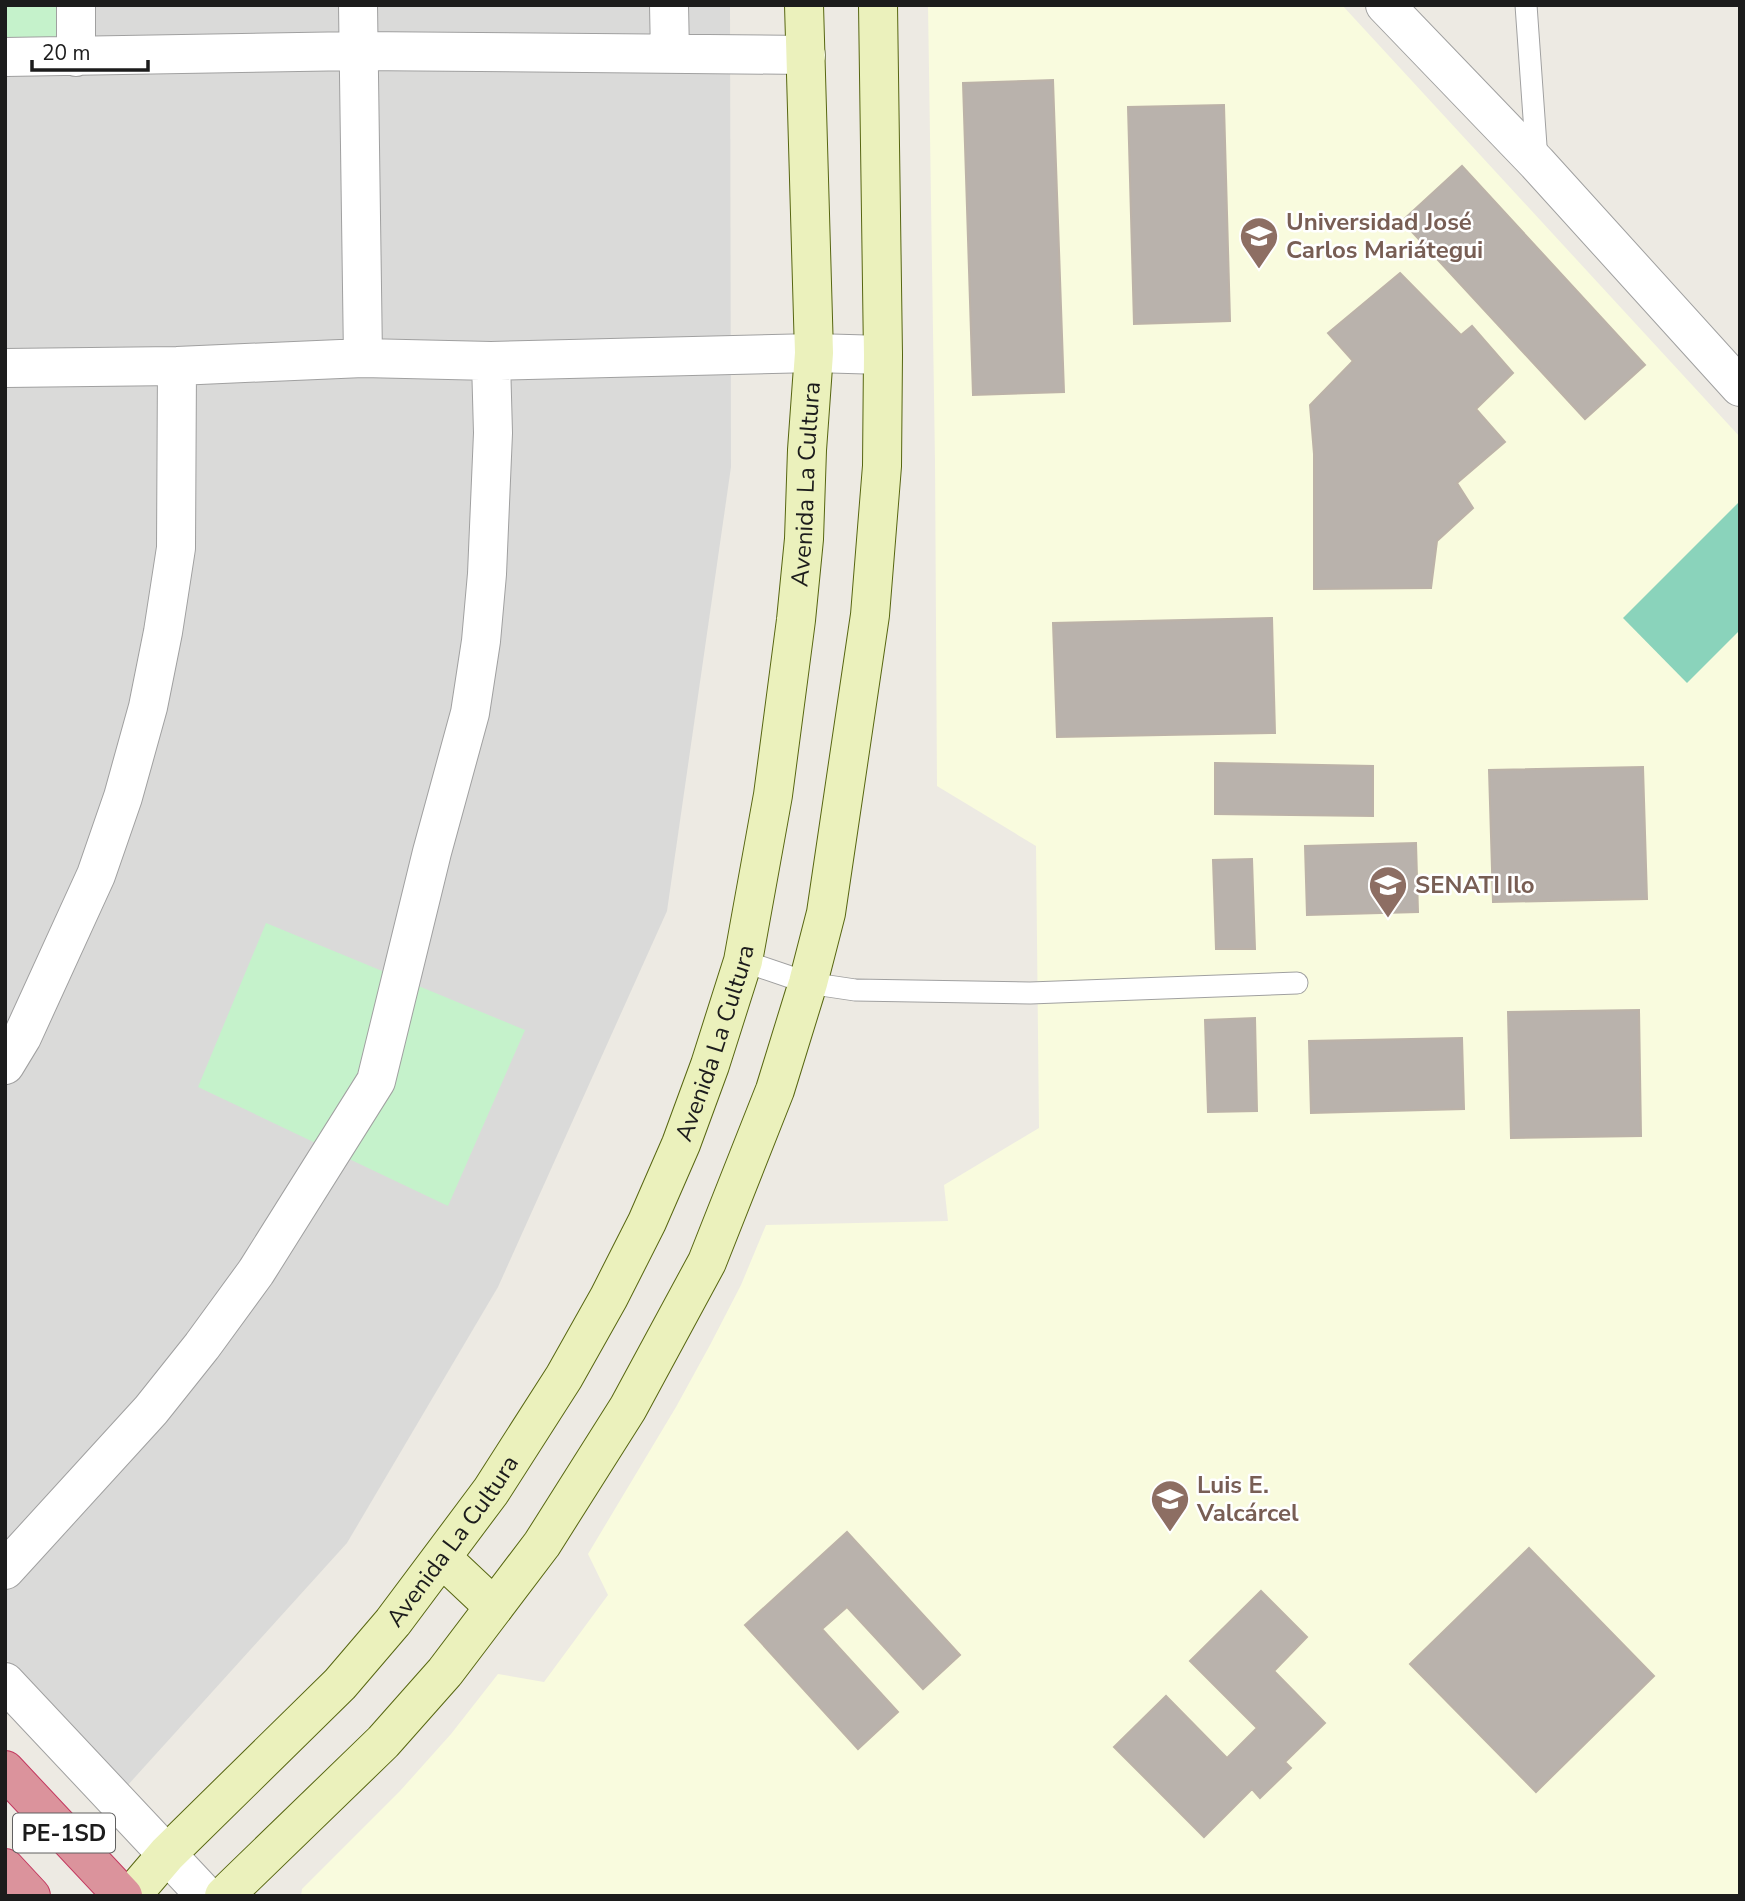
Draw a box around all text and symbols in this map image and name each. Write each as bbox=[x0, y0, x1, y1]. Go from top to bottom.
scale bar bbox=[32, 28, 147, 72]
text: 20 m bbox=[42, 39, 91, 67]
place label: Universidad José Carlos Mariátegui bbox=[1286, 206, 1483, 266]
school or university icon: Universidad José Carlos Mariátegui bbox=[1238, 215, 1280, 270]
street label: Avenida La Cultura bbox=[783, 381, 828, 588]
school or university icon: SENATI Ilo bbox=[1367, 864, 1409, 919]
place label: SENATI Ilo bbox=[1415, 869, 1535, 901]
street label: Avenida La Cultura bbox=[667, 942, 762, 1146]
street label: Avenida La Cultura bbox=[379, 1449, 526, 1633]
place label: Luis E. Valcárcel bbox=[1196, 1469, 1299, 1529]
school or university icon: Luis E. Valcárcel bbox=[1149, 1478, 1191, 1533]
road number: PE-1SD bbox=[13, 1814, 115, 1852]

